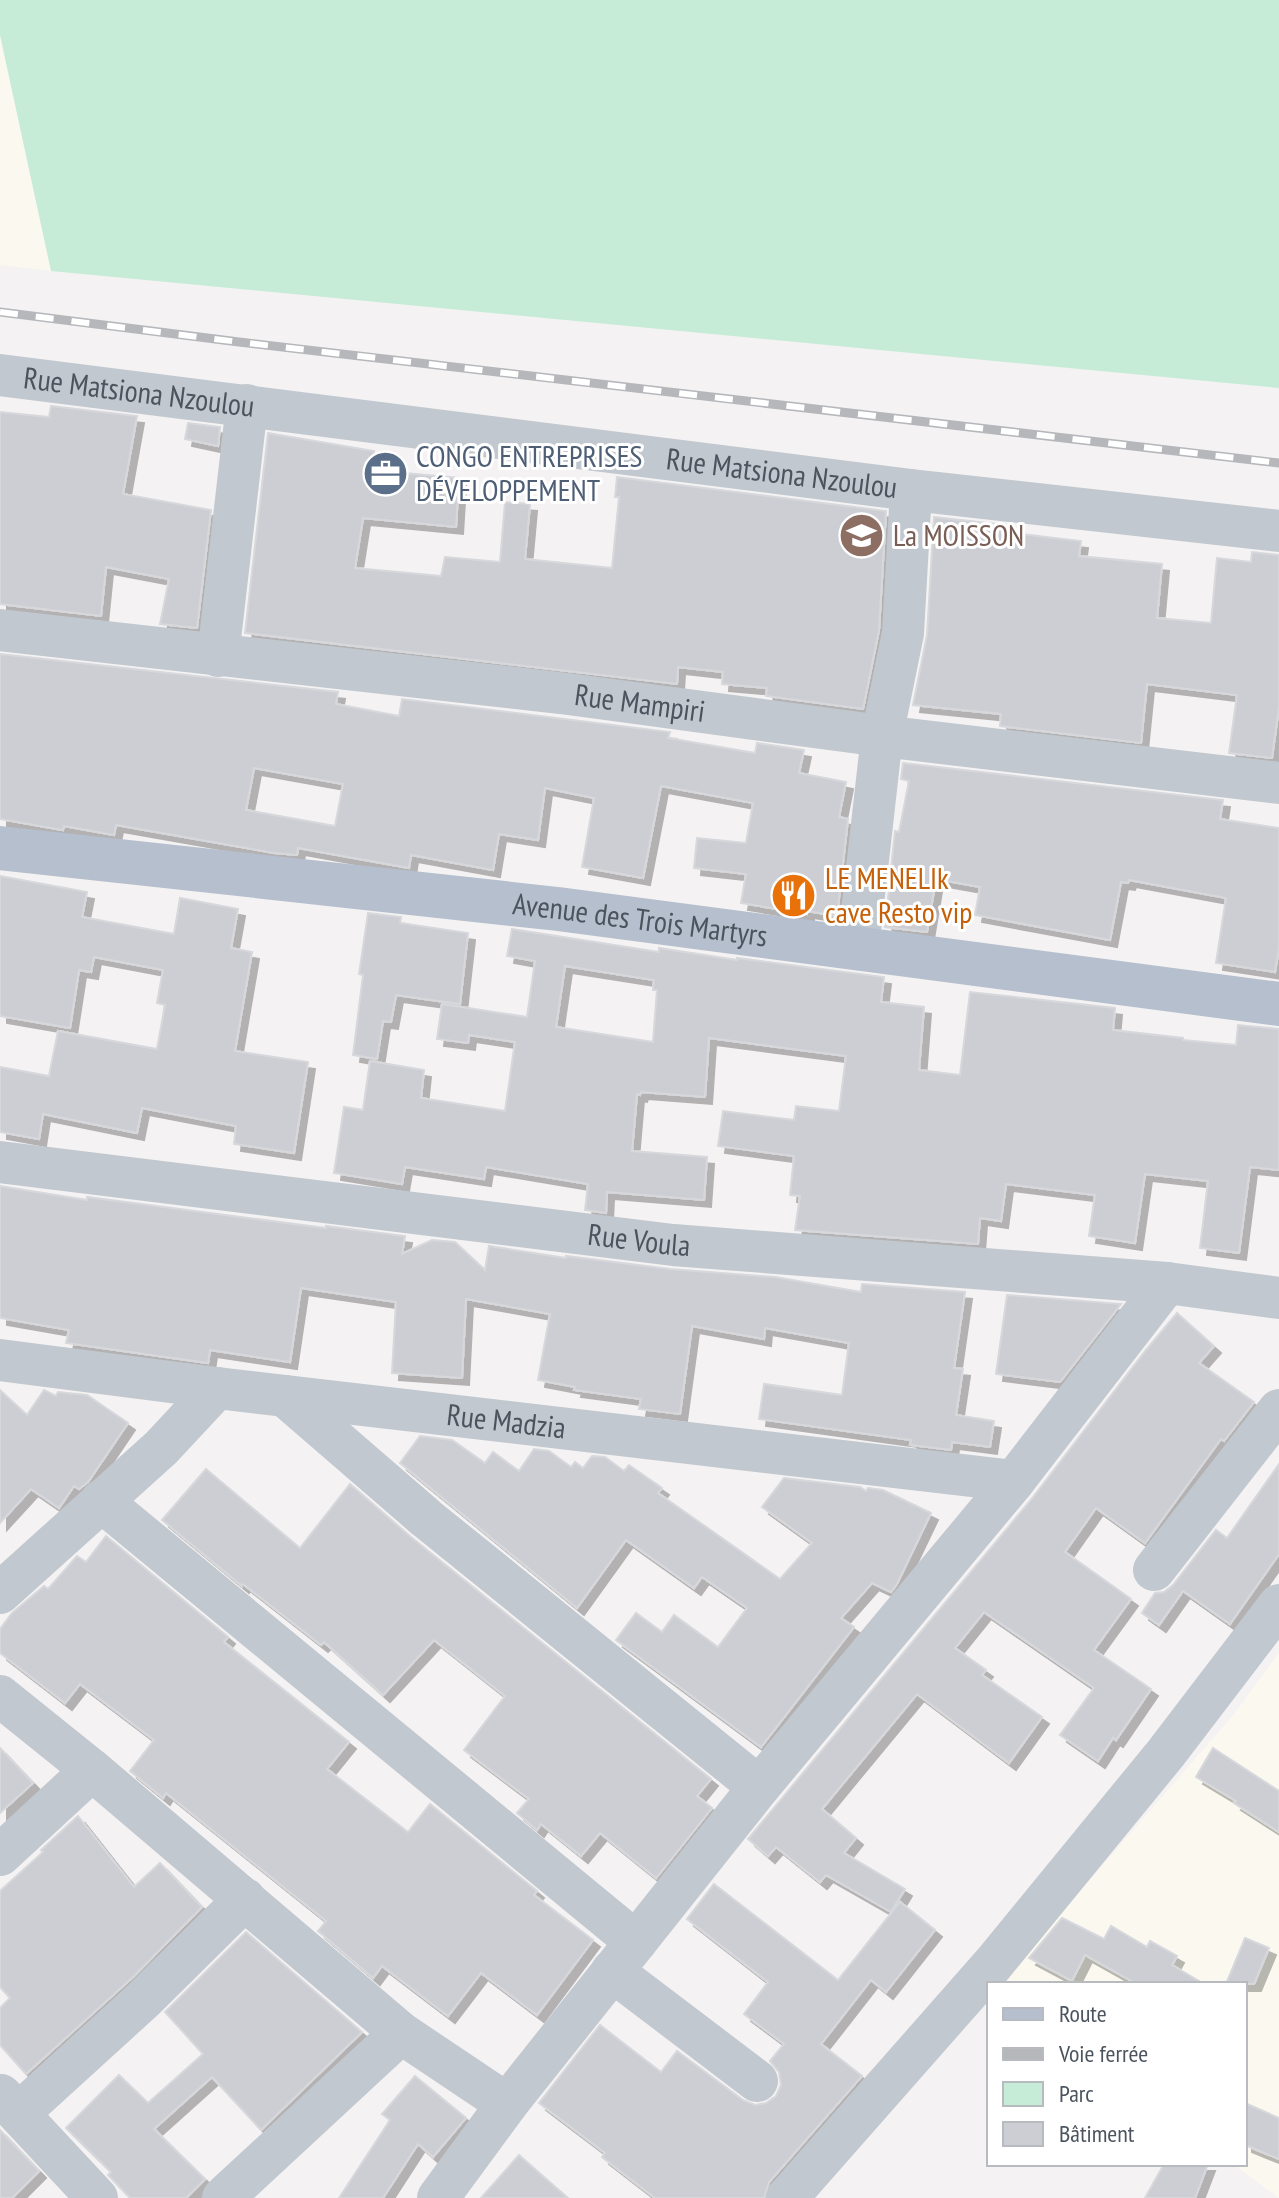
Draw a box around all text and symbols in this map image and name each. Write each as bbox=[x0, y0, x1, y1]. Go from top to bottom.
street label: Rue Matsiona Nzoulou bbox=[21, 357, 257, 425]
place label: CONGO ENTREPRISES DÉVELOPPEMENT bbox=[416, 436, 642, 509]
street label: Rue Matsiona Nzoulou bbox=[664, 438, 900, 506]
office icon: CONGO ENTREPRISES DÉVELOPPEMENT bbox=[361, 450, 409, 498]
school or university icon: La MOISSON bbox=[838, 512, 886, 560]
place label: La MOISSON bbox=[893, 515, 1024, 554]
street label: Rue Mampiri bbox=[572, 674, 708, 730]
place label: LE MENELIk cave Resto vip bbox=[825, 858, 972, 931]
restaurant icon: LE MENELIk cave Resto vip bbox=[770, 872, 818, 920]
street label: Avenue des Trois Martyrs bbox=[511, 883, 770, 954]
street label: Rue Voula bbox=[586, 1214, 692, 1264]
street label: Rue Madzia bbox=[445, 1394, 568, 1447]
legend bbox=[987, 1982, 1247, 2166]
text: Route bbox=[1059, 1998, 1107, 2029]
text: Voie ferrée bbox=[1058, 2038, 1148, 2069]
text: Parc bbox=[1059, 2078, 1094, 2109]
text: Bâtiment bbox=[1059, 2118, 1135, 2149]

